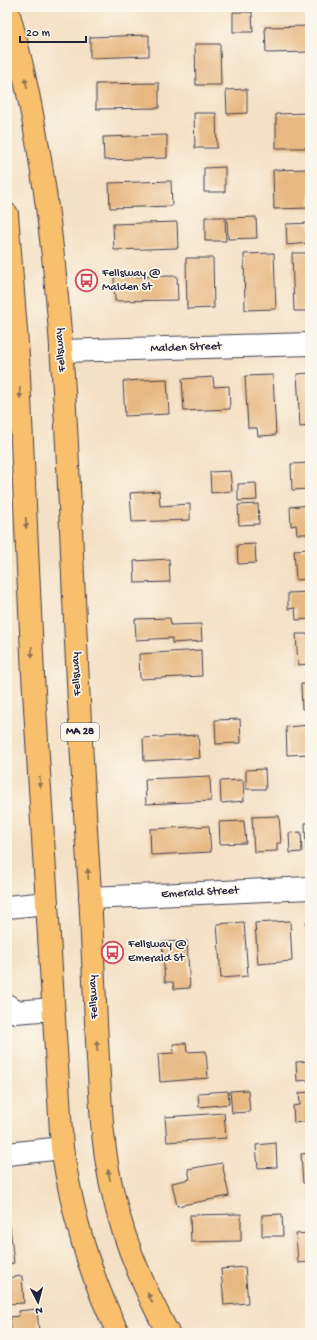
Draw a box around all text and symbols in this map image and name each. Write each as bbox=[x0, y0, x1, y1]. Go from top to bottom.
scale bar bbox=[20, 18, 86, 44]
text: 20 m bbox=[26, 27, 51, 41]
one-way arrow bbox=[23, 77, 29, 89]
place label: Fellsway @ Malden St bbox=[101, 267, 161, 295]
bus stop icon: Fellsway @ Malden St bbox=[74, 268, 100, 294]
street label: Fellsway bbox=[52, 327, 70, 373]
street label: Malden Street bbox=[150, 340, 223, 356]
one-way arrow bbox=[16, 387, 23, 399]
one-way arrow bbox=[22, 517, 29, 529]
one-way arrow bbox=[29, 646, 36, 658]
street label: Fellsway bbox=[69, 652, 85, 697]
road number: MA 28 bbox=[61, 723, 99, 741]
one-way arrow bbox=[37, 776, 43, 789]
one-way arrow bbox=[85, 868, 92, 880]
street label: Emerald Street bbox=[161, 884, 240, 902]
place label: Fellsway @ Emerald St bbox=[127, 938, 187, 966]
bus stop icon: Fellsway @ Emerald St bbox=[100, 939, 126, 965]
street label: Fellsway bbox=[86, 975, 102, 1020]
one-way arrow bbox=[94, 1040, 101, 1052]
one-way arrow bbox=[106, 1169, 112, 1182]
north arrow bbox=[18, 1282, 58, 1322]
one-way arrow bbox=[147, 1293, 153, 1304]
text: N bbox=[35, 1304, 43, 1316]

